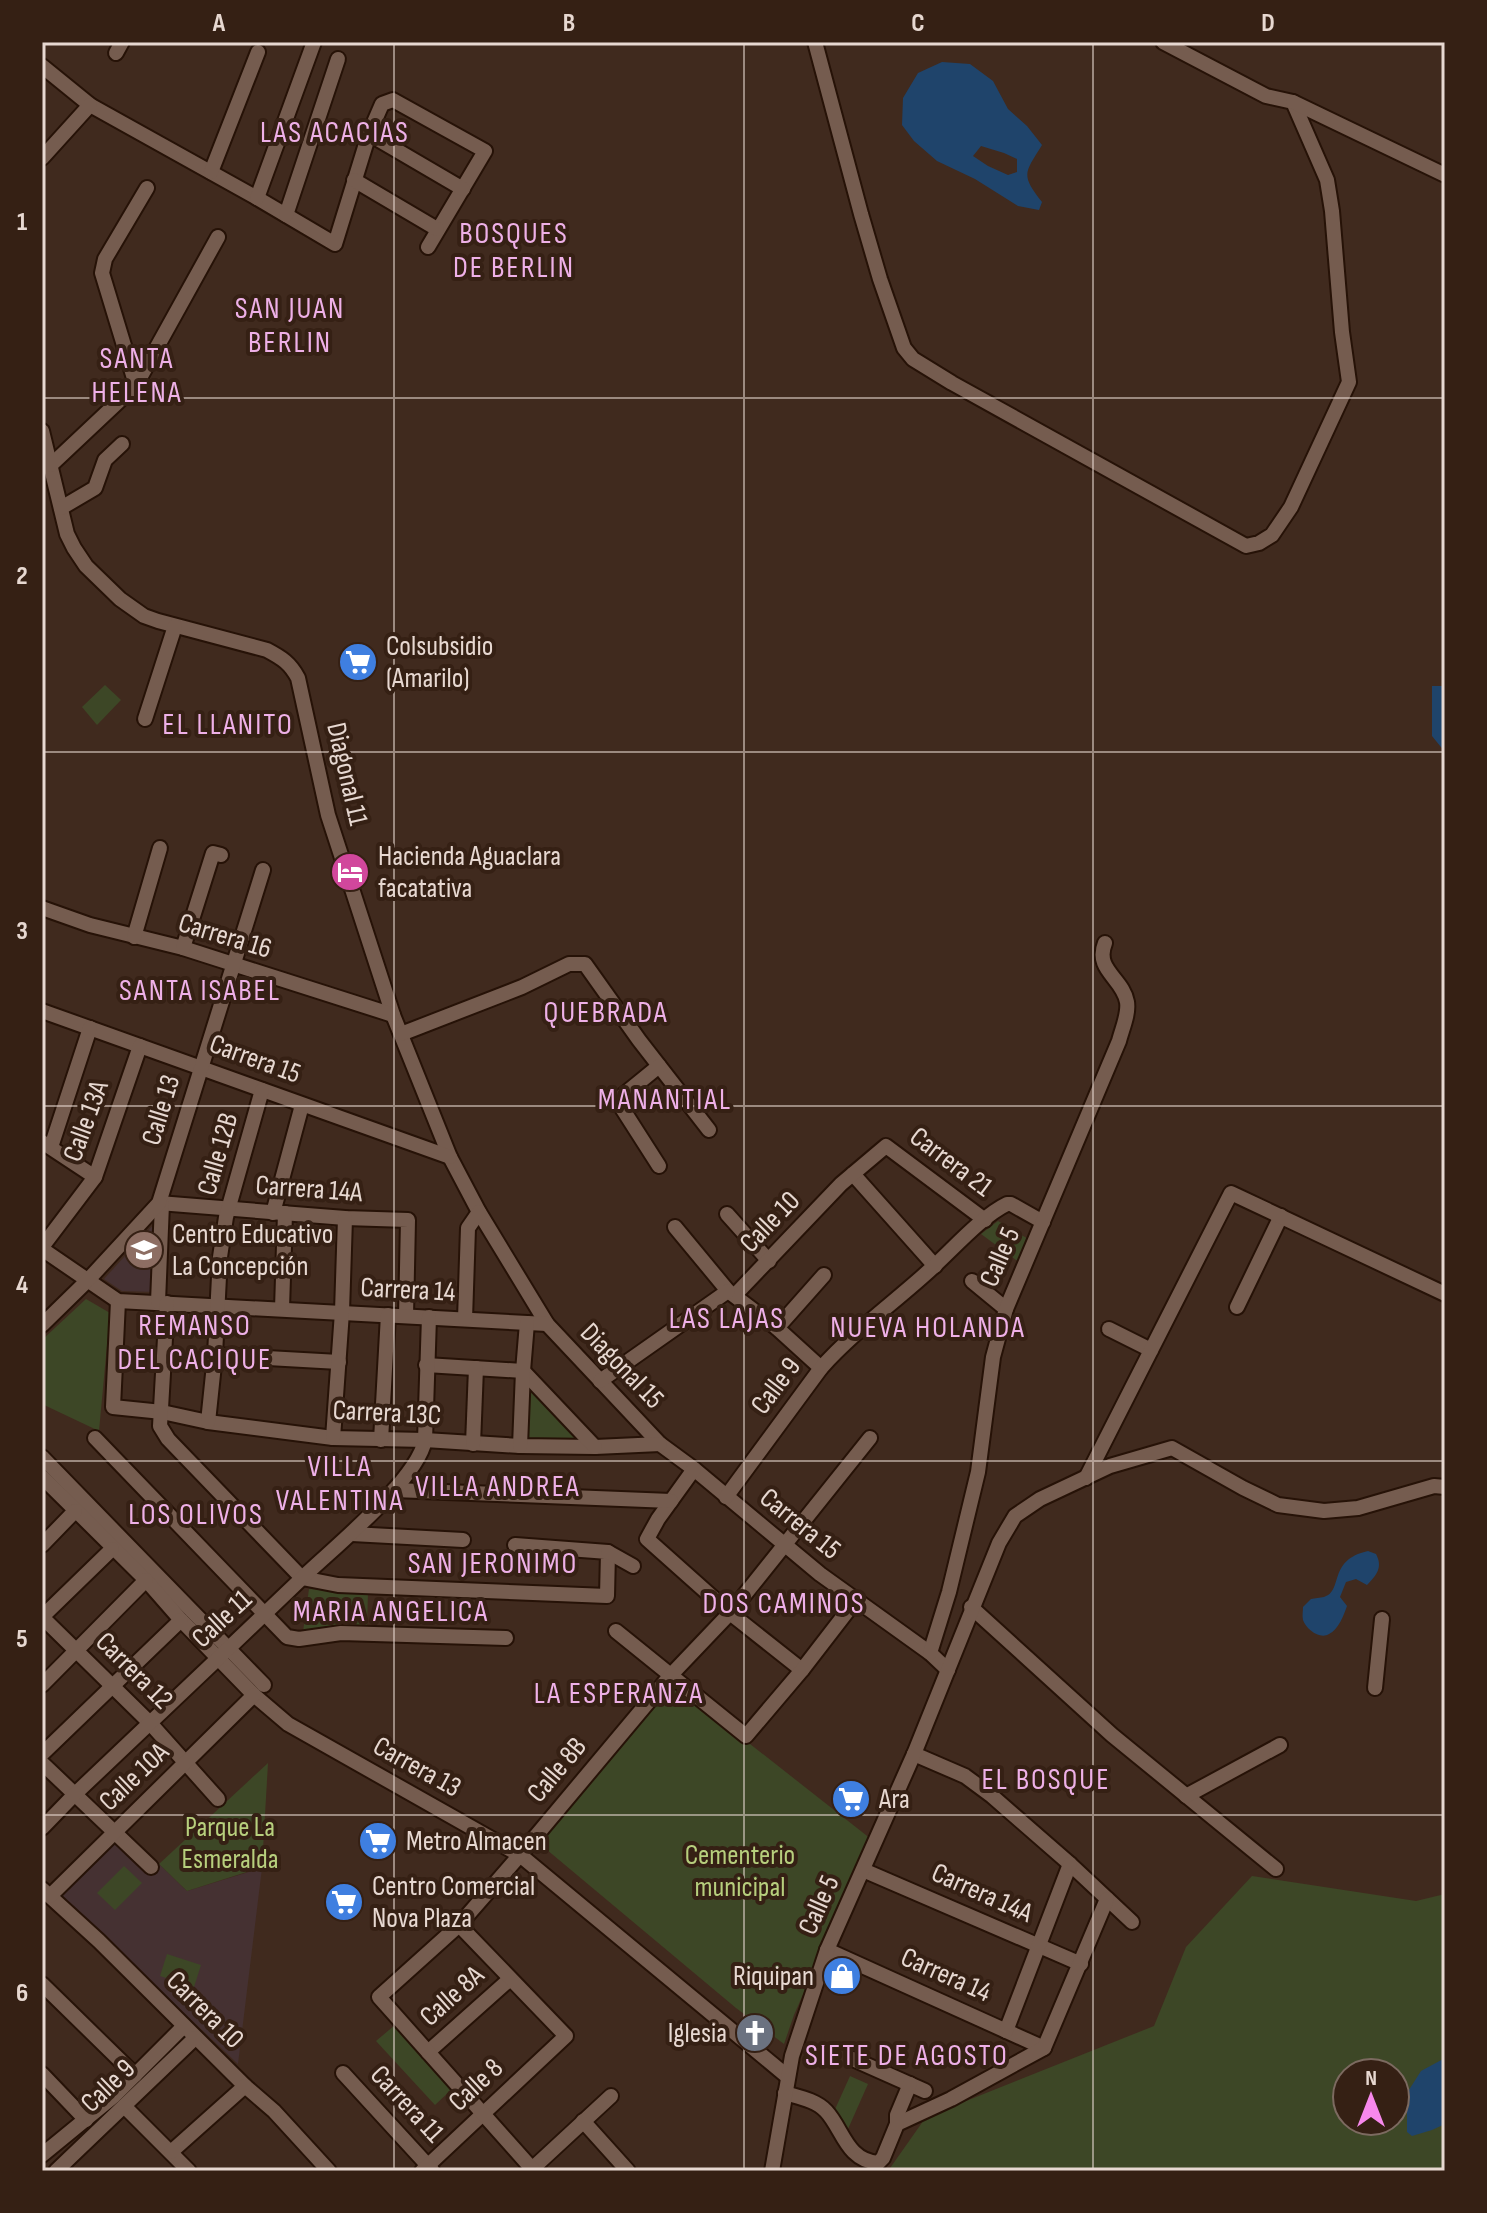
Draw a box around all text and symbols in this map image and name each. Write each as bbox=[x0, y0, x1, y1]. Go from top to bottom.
text: A bbox=[212, 8, 226, 39]
text: B bbox=[563, 8, 575, 39]
text: C bbox=[911, 8, 925, 39]
text: D bbox=[1261, 8, 1275, 39]
district label: LAS ACACIAS bbox=[260, 115, 410, 151]
text: 1 bbox=[17, 207, 27, 238]
district label: BOSQUES DE BERLIN bbox=[453, 216, 575, 286]
district label: SAN JUAN BERLIN bbox=[235, 291, 345, 361]
district label: SANTA HELENA bbox=[91, 341, 183, 411]
text: 2 bbox=[16, 561, 28, 592]
place label: Colsubsidio (Amarilo) bbox=[386, 630, 493, 695]
supermarket icon: Colsubsidio (Amarilo) bbox=[337, 641, 379, 683]
district label: EL LLANITO bbox=[162, 707, 294, 743]
street label: Diagonal 11 bbox=[319, 719, 375, 829]
place label: Hacienda Aguaclara facatativa bbox=[378, 840, 561, 905]
hotel icon: Hacienda Aguaclara facatativa bbox=[329, 851, 371, 893]
street label: Carrera 16 bbox=[174, 906, 276, 966]
text: 3 bbox=[16, 916, 28, 947]
district label: SANTA ISABEL bbox=[119, 973, 281, 1009]
district label: QUEBRADA bbox=[543, 995, 669, 1031]
street label: Carrera 15 bbox=[205, 1027, 305, 1091]
street label: Calle 13 bbox=[135, 1071, 187, 1149]
street label: Calle 13A bbox=[56, 1075, 116, 1166]
district label: MANANTIAL bbox=[598, 1082, 732, 1118]
street label: Calle 12B bbox=[191, 1109, 245, 1199]
street label: Carrera 21 bbox=[903, 1120, 999, 1204]
street label: Carrera 14A bbox=[254, 1169, 365, 1209]
street label: Calle 10 bbox=[733, 1185, 807, 1259]
place label: Centro Educativo La Concepción bbox=[172, 1218, 333, 1283]
street label: Calle 5 bbox=[973, 1222, 1027, 1292]
school or university icon: Centro Educativo La Concepción bbox=[123, 1229, 165, 1271]
text: 4 bbox=[16, 1270, 28, 1301]
street label: Carrera 14 bbox=[360, 1271, 457, 1309]
district label: LAS LAJAS bbox=[669, 1301, 785, 1337]
district label: REMANSO DEL CACIQUE bbox=[118, 1308, 272, 1378]
district label: NUEVA HOLANDA bbox=[830, 1310, 1026, 1346]
street label: Diagonal 15 bbox=[573, 1316, 671, 1416]
street label: Calle 9 bbox=[744, 1351, 808, 1421]
street label: Carrera 13C bbox=[332, 1394, 442, 1432]
district label: VILLA VALENTINA bbox=[276, 1449, 404, 1519]
district label: VILLA ANDREA bbox=[415, 1469, 581, 1505]
street label: Carrera 15 bbox=[753, 1481, 847, 1567]
district label: LOS OLIVOS bbox=[128, 1497, 264, 1533]
district label: SAN JERONIMO bbox=[408, 1546, 578, 1582]
street label: Calle 11 bbox=[185, 1583, 259, 1655]
district label: DOS CAMINOS bbox=[702, 1586, 866, 1622]
district label: MARIA ANGELICA bbox=[293, 1594, 489, 1630]
text: 5 bbox=[16, 1624, 28, 1655]
street label: Carrera 12 bbox=[89, 1626, 179, 1716]
district label: LA ESPERANZA bbox=[534, 1676, 704, 1712]
street label: Carrera 13 bbox=[367, 1730, 467, 1804]
street label: Calle 8B bbox=[520, 1731, 594, 1809]
street label: Calle 10A bbox=[92, 1735, 176, 1818]
district label: EL BOSQUE bbox=[982, 1762, 1111, 1798]
supermarket icon: Ara bbox=[830, 1778, 872, 1820]
place label: Ara bbox=[878, 1783, 910, 1816]
park label: Parque La Esmeralda bbox=[182, 1811, 278, 1876]
supermarket icon: Metro Almacen bbox=[357, 1820, 399, 1862]
place label: Metro Almacen bbox=[406, 1825, 547, 1858]
park label: Cementerio municipal bbox=[685, 1839, 795, 1904]
street label: Carrera 14A bbox=[926, 1856, 1039, 1930]
place label: Centro Comercial Nova Plaza bbox=[372, 1870, 535, 1935]
street label: Calle 5 bbox=[791, 1870, 847, 1940]
supermarket icon: Centro Comercial Nova Plaza bbox=[323, 1881, 365, 1923]
street label: Carrera 14 bbox=[896, 1941, 996, 2010]
shop icon: Riquipan bbox=[821, 1955, 863, 1997]
street label: Calle 8A bbox=[413, 1958, 491, 2033]
place label: Riquipan bbox=[733, 1960, 814, 1993]
street label: Carrera 10 bbox=[159, 1964, 251, 2056]
text: 6 bbox=[16, 1978, 28, 2009]
church icon: Iglesia bbox=[734, 2012, 776, 2054]
place label: Iglesia bbox=[668, 2017, 727, 2050]
district label: SIETE DE AGOSTO bbox=[805, 2038, 1009, 2074]
street label: Calle 9 bbox=[74, 2052, 142, 2120]
street label: Calle 8 bbox=[442, 2052, 510, 2118]
north arrow bbox=[1331, 2057, 1411, 2137]
street label: Carrera 11 bbox=[363, 2059, 451, 2149]
text: N bbox=[1365, 2065, 1377, 2092]

